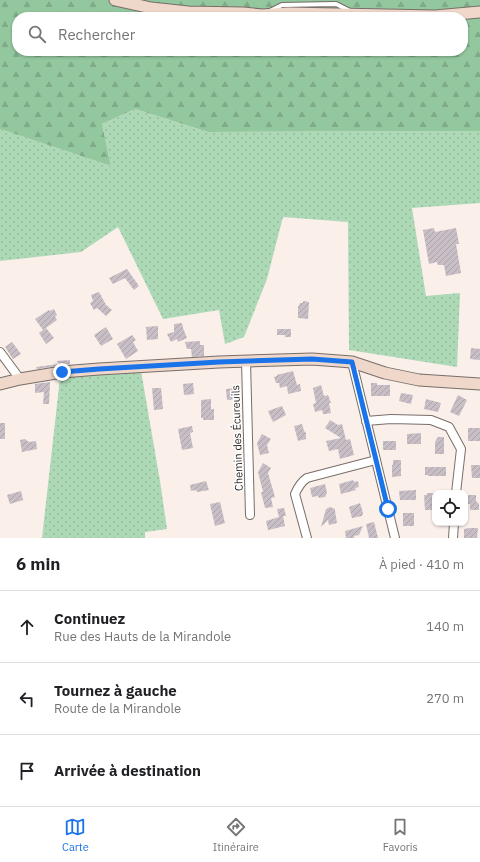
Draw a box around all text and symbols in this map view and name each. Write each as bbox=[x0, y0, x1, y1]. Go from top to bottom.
search box bbox=[12, 12, 468, 56]
icon: search bbox=[26, 23, 48, 45]
text: Rechercher bbox=[58, 25, 135, 44]
route end bbox=[53, 363, 71, 381]
street label: Chemin des Écureuils bbox=[228, 385, 246, 491]
map controls bbox=[432, 490, 468, 526]
button: locate bbox=[432, 490, 468, 526]
route start bbox=[379, 500, 397, 518]
text: 6 min bbox=[16, 553, 60, 575]
text: À pied · 410 m bbox=[379, 556, 464, 573]
text: Continuez bbox=[54, 609, 125, 628]
icon: ahead bbox=[16, 616, 38, 638]
text: 140 m bbox=[426, 618, 464, 635]
text: Rue des Hauts de la Mirandole bbox=[54, 628, 231, 645]
text: Tournez à gauche bbox=[54, 681, 177, 700]
icon: left bbox=[16, 688, 38, 710]
text: 270 m bbox=[426, 690, 464, 707]
text: Route de la Mirandole bbox=[54, 700, 181, 717]
icon: arrive bbox=[16, 760, 38, 782]
text: Arrivée à destination bbox=[54, 761, 201, 780]
tab: Carte bbox=[62, 816, 89, 854]
tab: Itinéraire bbox=[213, 816, 259, 854]
tab: Favoris bbox=[383, 816, 418, 854]

